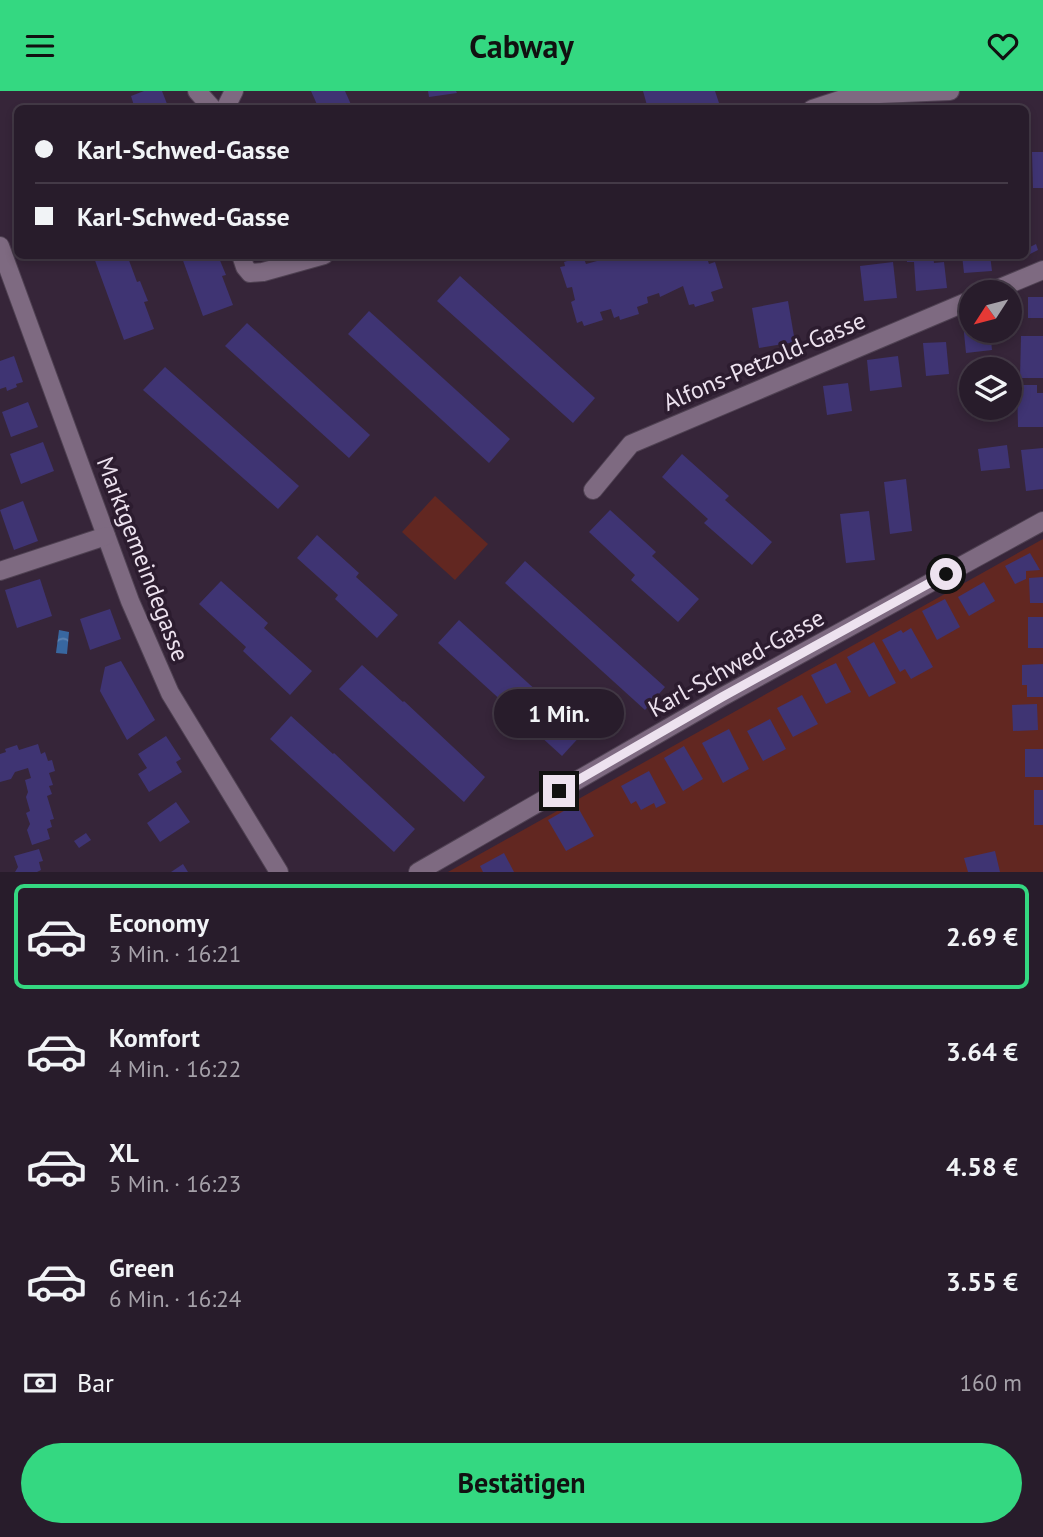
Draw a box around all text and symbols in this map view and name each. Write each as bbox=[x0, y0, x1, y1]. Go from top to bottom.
text: Cabway bbox=[469, 25, 574, 67]
icon: menu bbox=[21, 27, 59, 65]
icon: heart bbox=[984, 27, 1022, 65]
text: Karl-Schwed-Gasse bbox=[77, 133, 290, 166]
text: Karl-Schwed-Gasse bbox=[77, 200, 290, 233]
north arrow bbox=[959, 280, 1022, 343]
map controls bbox=[959, 280, 1022, 420]
street label: Alfons-Petzold-Gasse bbox=[658, 304, 870, 418]
button: layers bbox=[959, 357, 1022, 420]
street label: Marktgemeindegasse bbox=[90, 452, 196, 666]
route start bbox=[930, 558, 962, 590]
street label: Karl-Schwed-Gasse bbox=[643, 602, 829, 724]
callout: 1 Min. bbox=[494, 689, 624, 739]
text: 1 Min. bbox=[528, 699, 590, 728]
route end bbox=[543, 775, 575, 807]
icon: car bbox=[25, 905, 88, 968]
text: Economy bbox=[109, 906, 209, 939]
text: 2.69 € bbox=[946, 920, 1018, 953]
text: 3 Min. · 16:21 bbox=[109, 939, 241, 968]
icon: car bbox=[25, 1020, 88, 1083]
text: Komfort bbox=[109, 1021, 200, 1054]
text: 3.64 € bbox=[946, 1035, 1018, 1068]
text: 4 Min. · 16:22 bbox=[109, 1054, 241, 1083]
icon: car bbox=[25, 1135, 88, 1198]
text: XL bbox=[109, 1136, 139, 1169]
text: 4.58 € bbox=[946, 1150, 1018, 1183]
text: 5 Min. · 16:23 bbox=[109, 1169, 241, 1198]
icon: car bbox=[25, 1250, 88, 1313]
text: Green bbox=[109, 1251, 174, 1284]
text: 3.55 € bbox=[946, 1265, 1018, 1298]
text: 6 Min. · 16:24 bbox=[109, 1284, 241, 1313]
icon: cash bbox=[21, 1364, 59, 1402]
text: Bar bbox=[77, 1366, 114, 1399]
text: 160 m bbox=[960, 1368, 1022, 1397]
button: Bestätigen bbox=[21, 1443, 1022, 1523]

